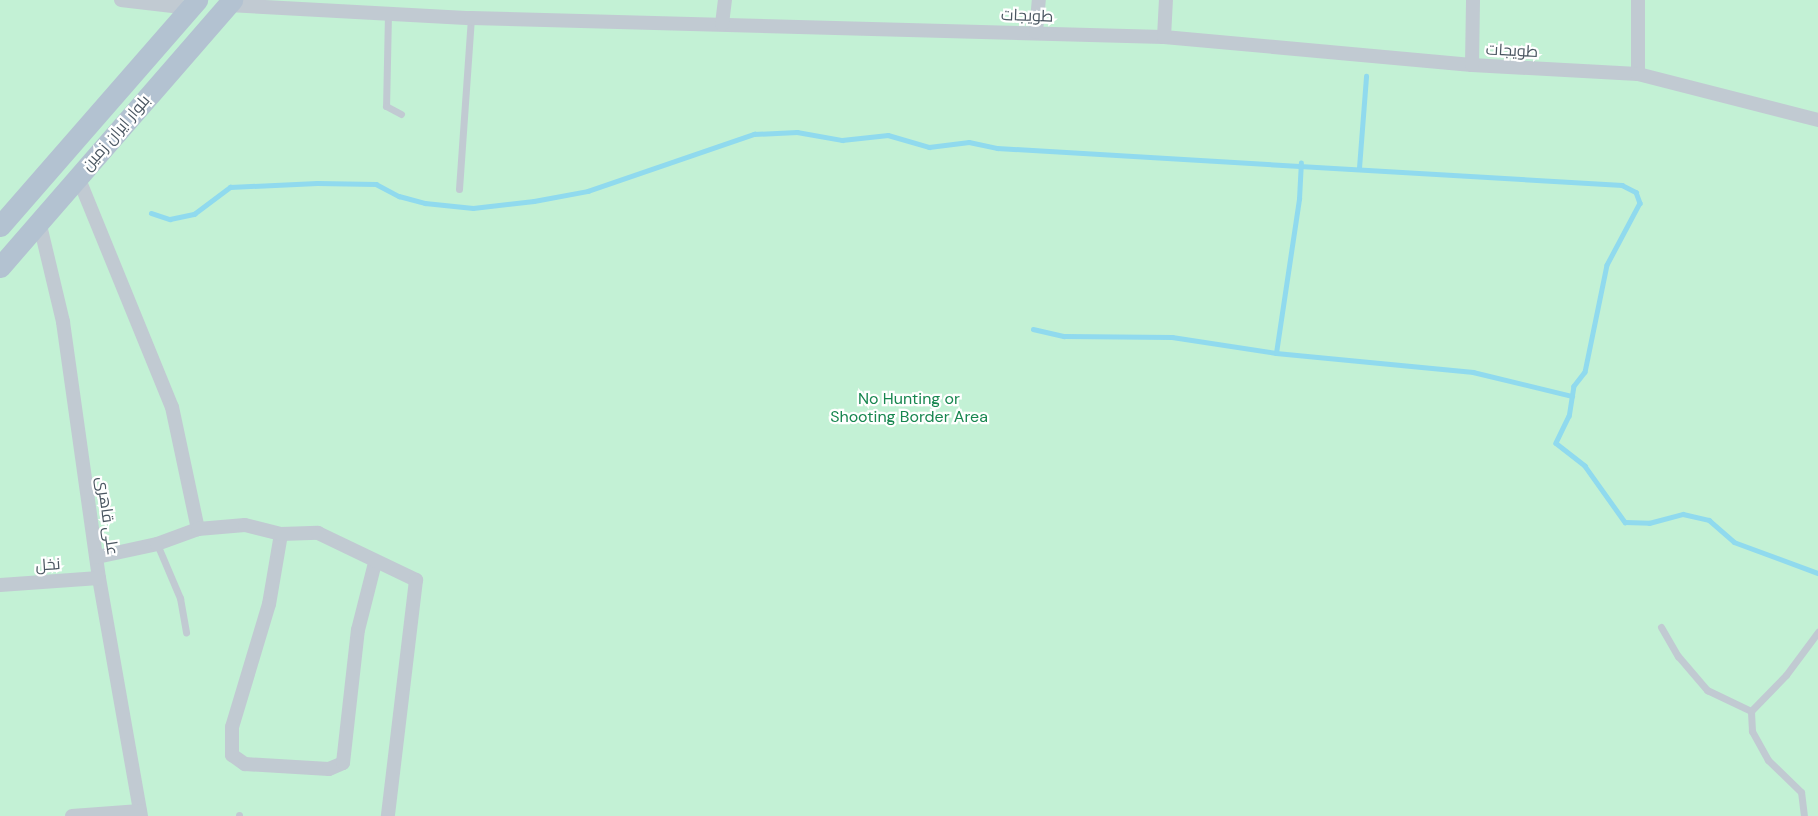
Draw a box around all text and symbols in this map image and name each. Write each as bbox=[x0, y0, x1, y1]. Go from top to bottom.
street label: طویجات bbox=[1000, 5, 1054, 27]
street label: طویجات bbox=[1485, 40, 1539, 62]
street label: بلوار ایران زمین bbox=[78, 91, 154, 175]
park label: No Hunting or Shooting Border Area bbox=[830, 389, 988, 427]
street label: علی قاهری bbox=[92, 476, 122, 556]
street label: نخل bbox=[35, 555, 61, 575]

